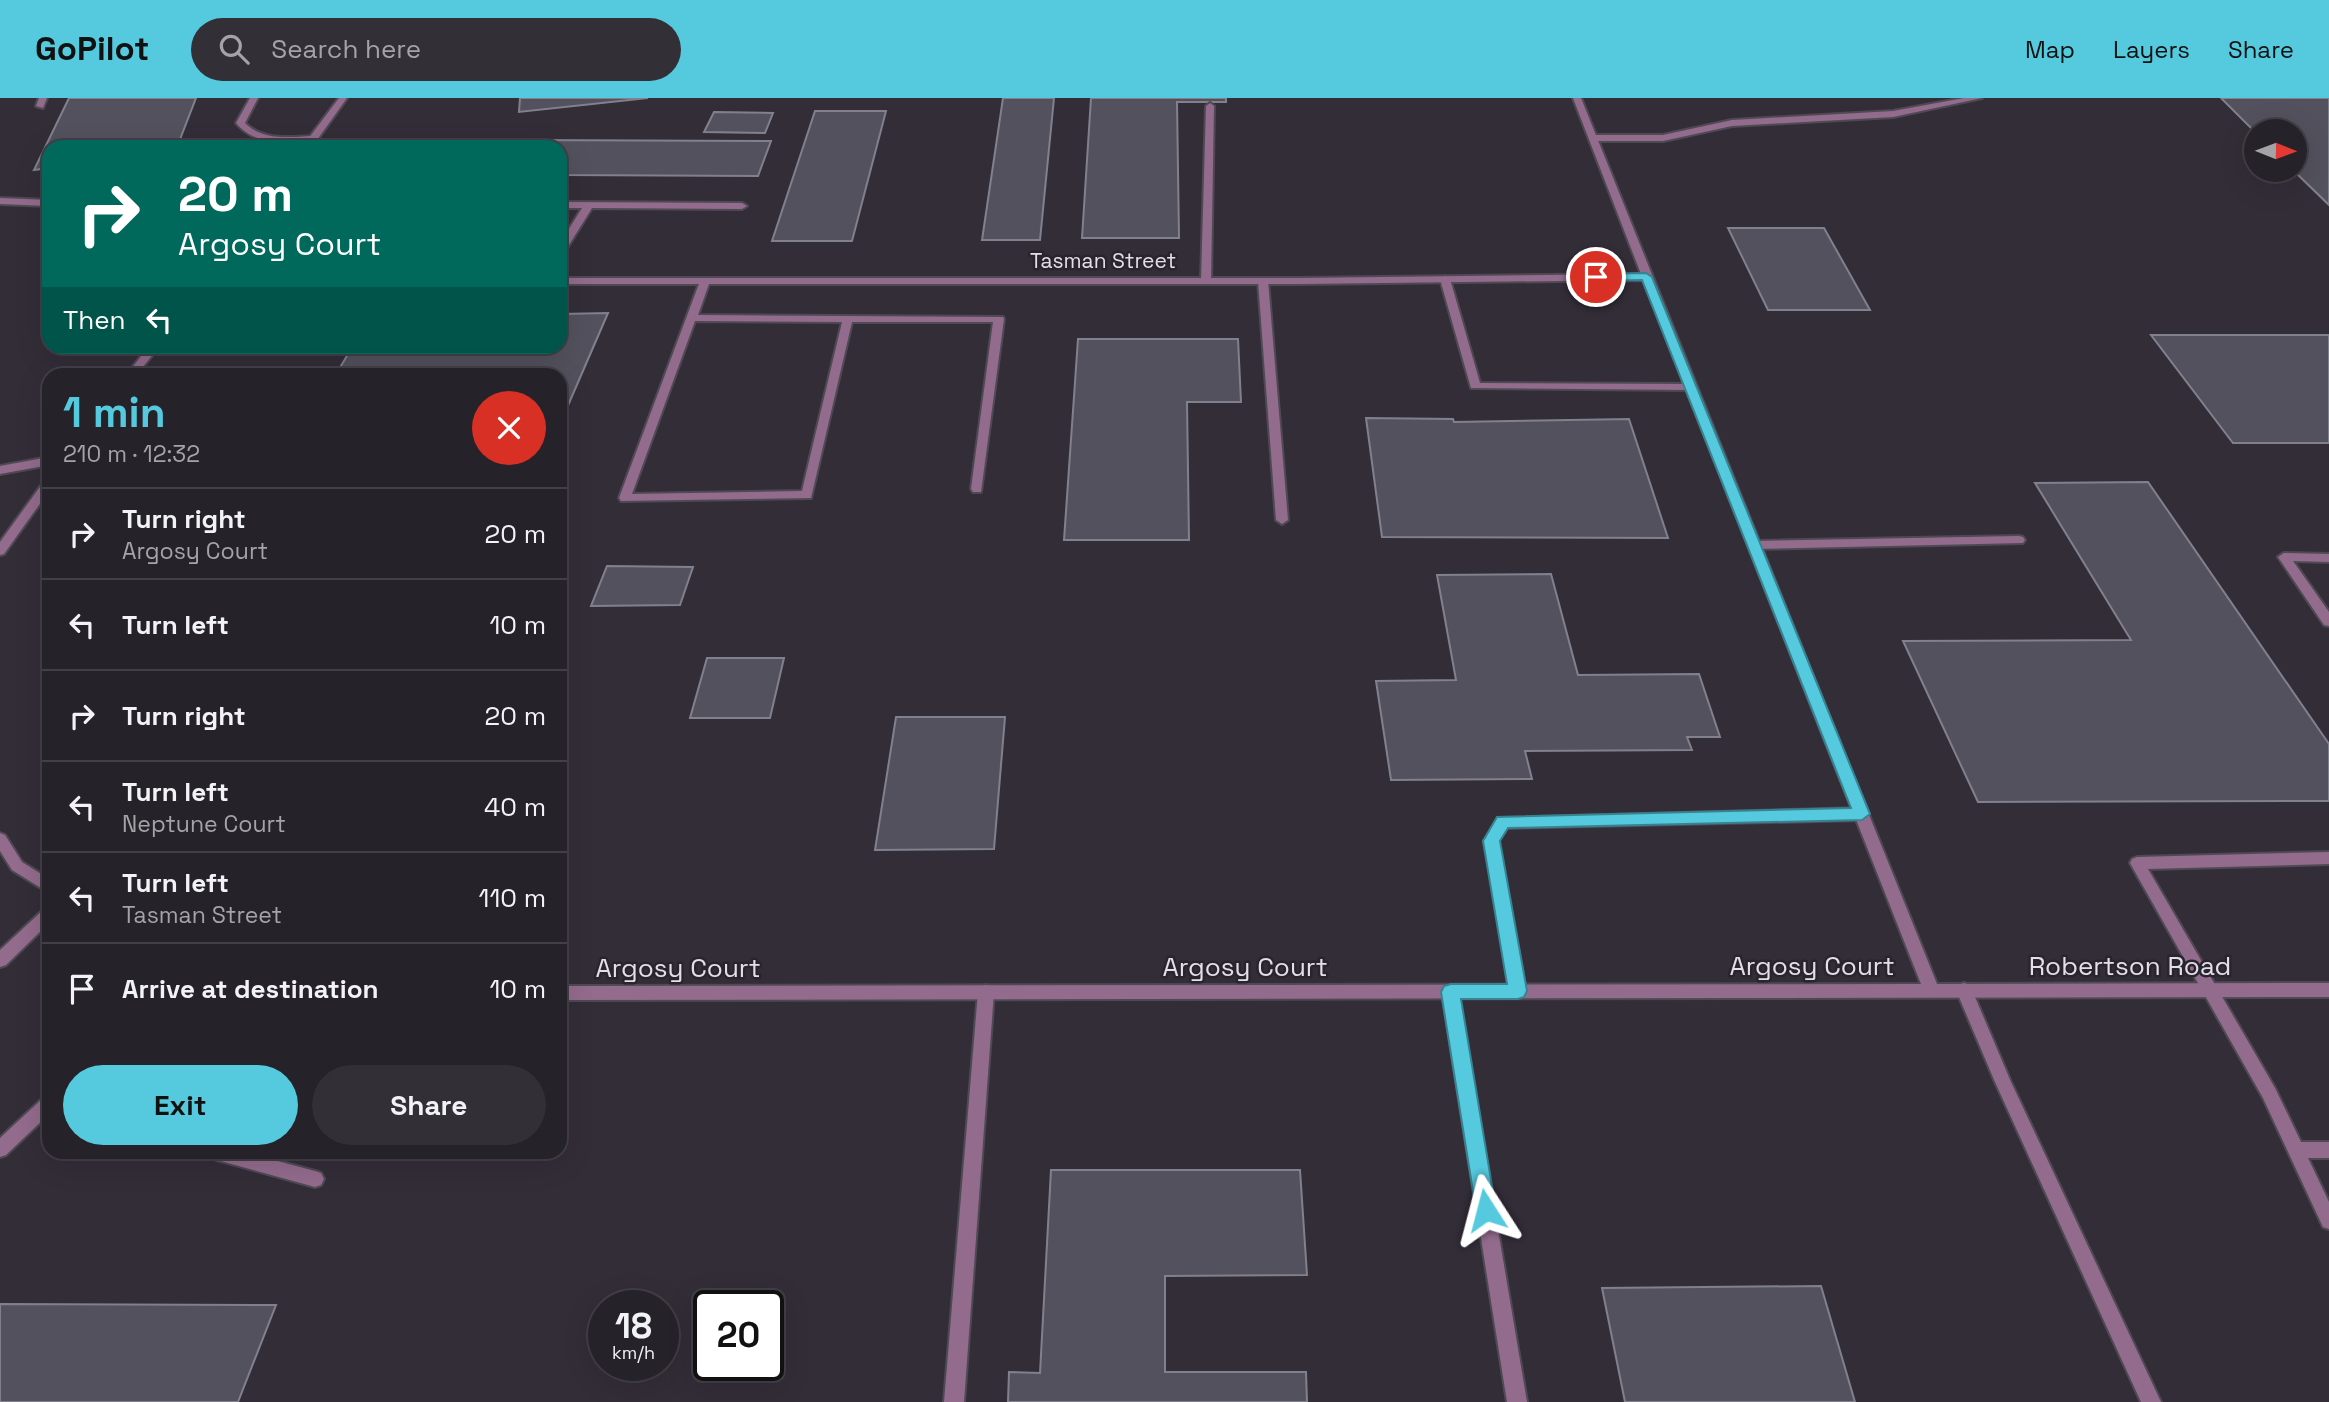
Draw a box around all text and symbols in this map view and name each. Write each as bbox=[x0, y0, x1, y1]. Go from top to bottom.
search box bbox=[191, 18, 681, 81]
text: GoPilot bbox=[35, 28, 149, 70]
icon: search bbox=[215, 30, 253, 68]
text: Search here bbox=[271, 32, 421, 66]
text: Map bbox=[2025, 34, 2075, 65]
text: Layers bbox=[2113, 34, 2190, 65]
text: Share bbox=[2228, 34, 2294, 65]
north arrow bbox=[2244, 119, 2306, 182]
map controls bbox=[2244, 119, 2307, 182]
text: 20 m bbox=[178, 163, 293, 225]
icon: right bbox=[63, 168, 154, 259]
text: Argosy Court bbox=[178, 224, 381, 264]
street label: Tasman Street bbox=[1030, 247, 1176, 274]
pin bbox=[1566, 247, 1626, 307]
icon: arrive bbox=[1577, 258, 1615, 296]
icon: left bbox=[140, 301, 178, 339]
text: Then bbox=[63, 303, 126, 337]
text: 1 min bbox=[63, 386, 166, 439]
button: close bbox=[472, 391, 546, 465]
text: 210 m · 12:32 bbox=[63, 439, 200, 469]
text: Turn right bbox=[122, 502, 246, 536]
icon: right bbox=[63, 515, 101, 553]
text: 20 m bbox=[485, 517, 546, 551]
text: Argosy Court bbox=[122, 536, 268, 566]
icon: left bbox=[63, 606, 101, 644]
text: Turn left bbox=[122, 608, 229, 642]
text: 10 m bbox=[489, 608, 546, 642]
icon: right bbox=[63, 697, 101, 735]
text: Turn right bbox=[122, 699, 246, 733]
text: 20 m bbox=[485, 699, 546, 733]
text: Turn left bbox=[122, 775, 229, 809]
icon: left bbox=[63, 788, 101, 826]
text: 40 m bbox=[484, 790, 546, 824]
text: Neptune Court bbox=[122, 809, 286, 839]
text: Turn left bbox=[122, 866, 229, 900]
icon: left bbox=[63, 879, 101, 917]
text: 110 m bbox=[479, 881, 546, 915]
text: Tasman Street bbox=[122, 900, 282, 930]
street label: Argosy Court bbox=[1729, 949, 1895, 983]
street label: Robertson Road bbox=[2029, 949, 2231, 983]
street label: Argosy Court bbox=[1162, 950, 1328, 984]
street label: Argosy Court bbox=[595, 951, 761, 985]
icon: arrive bbox=[63, 970, 101, 1008]
text: Arrive at destination bbox=[122, 972, 379, 1006]
text: 10 m bbox=[489, 972, 546, 1006]
button: Exit bbox=[63, 1065, 298, 1145]
button: Share bbox=[312, 1065, 546, 1145]
position arrow bbox=[1449, 1173, 1523, 1247]
speed limit sign: 20 bbox=[693, 1290, 784, 1381]
text: 18 bbox=[615, 1304, 652, 1348]
text: km/h bbox=[612, 1341, 655, 1364]

